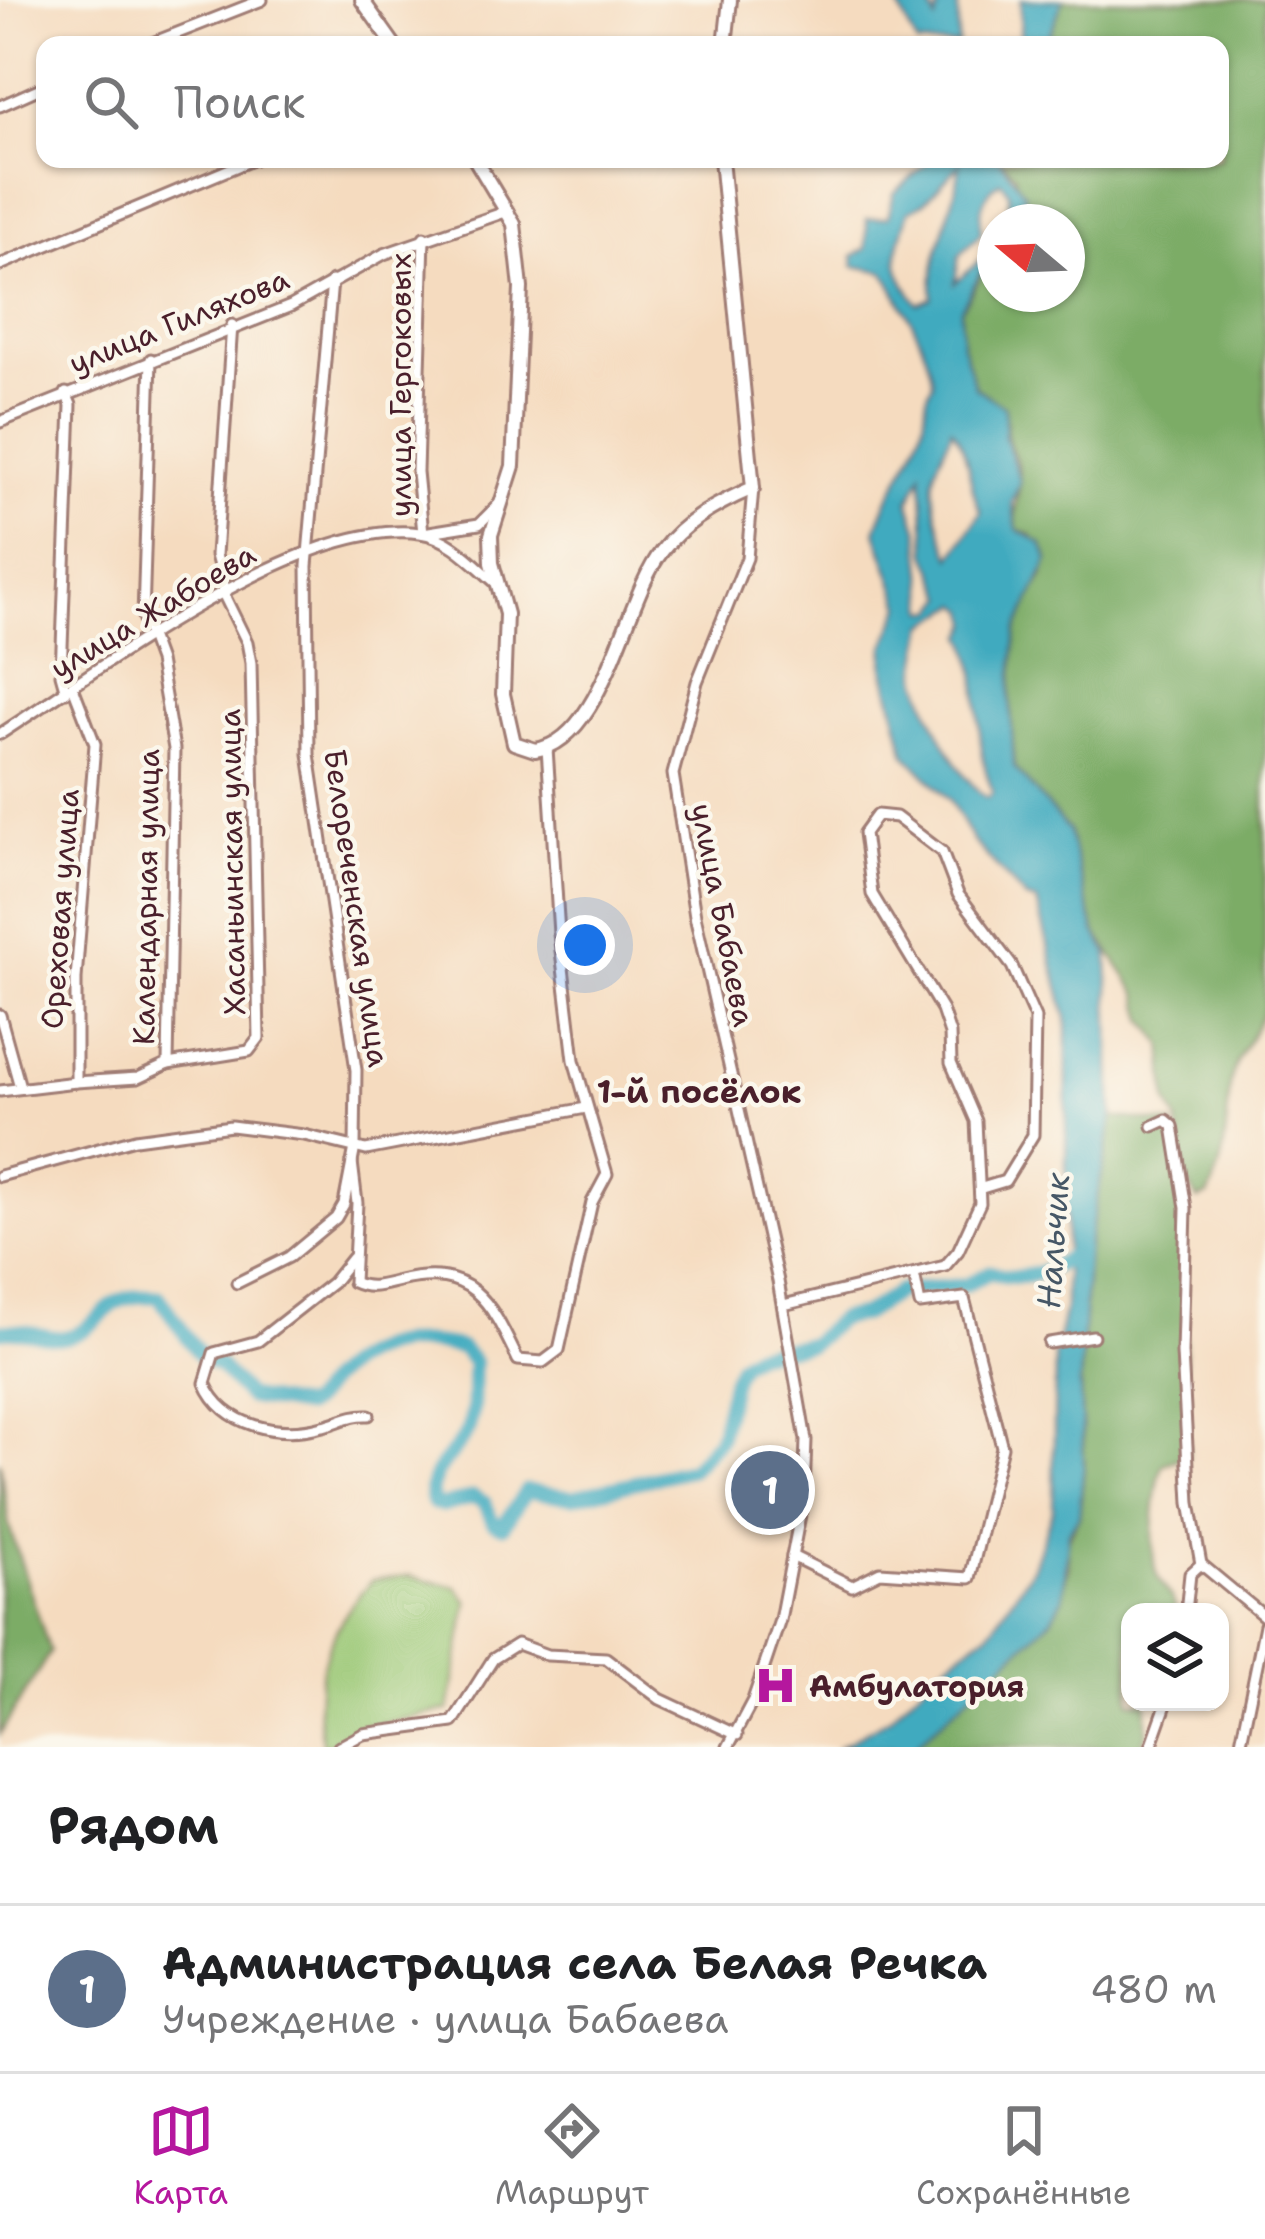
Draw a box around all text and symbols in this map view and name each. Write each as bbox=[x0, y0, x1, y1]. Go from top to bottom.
search box bbox=[36, 36, 1229, 168]
icon: search bbox=[78, 69, 144, 135]
text: Поиск bbox=[174, 72, 305, 132]
north arrow bbox=[977, 204, 1085, 312]
street label: улица Гергоковых bbox=[380, 253, 421, 517]
street label: улица Гиляхова bbox=[63, 258, 295, 384]
street label: улица Жабоева bbox=[43, 533, 264, 688]
street label: Хасаньинская улица bbox=[209, 708, 255, 1015]
street label: Белореченская улица bbox=[314, 746, 400, 1070]
street label: Календарная улица bbox=[123, 748, 169, 1045]
street label: Ореховая улица bbox=[31, 787, 89, 1030]
street label: улица Бабаева bbox=[681, 800, 765, 1030]
your location bbox=[555, 915, 615, 975]
district label: 1-й посёлок bbox=[597, 1069, 801, 1114]
water label: Нальчик bbox=[1026, 1171, 1080, 1310]
pin: 1 bbox=[731, 1445, 809, 1535]
map controls bbox=[1121, 1603, 1229, 1711]
button: layers bbox=[1121, 1603, 1229, 1711]
hospital icon: Амбулатория bbox=[752, 1663, 798, 1709]
place label: Амбулатория bbox=[809, 1666, 1024, 1707]
text: Рядом bbox=[48, 1791, 219, 1859]
text: Администрация села Белая Речка bbox=[162, 1933, 987, 1993]
text: 1 bbox=[78, 1963, 96, 2015]
text: 480 m bbox=[1090, 1963, 1217, 2015]
text: Учреждение · улица Бабаева bbox=[162, 1993, 729, 2045]
tab: Карта bbox=[134, 2098, 228, 2215]
tab: Маршрут bbox=[495, 2098, 649, 2215]
tab: Сохранённые bbox=[916, 2098, 1131, 2215]

